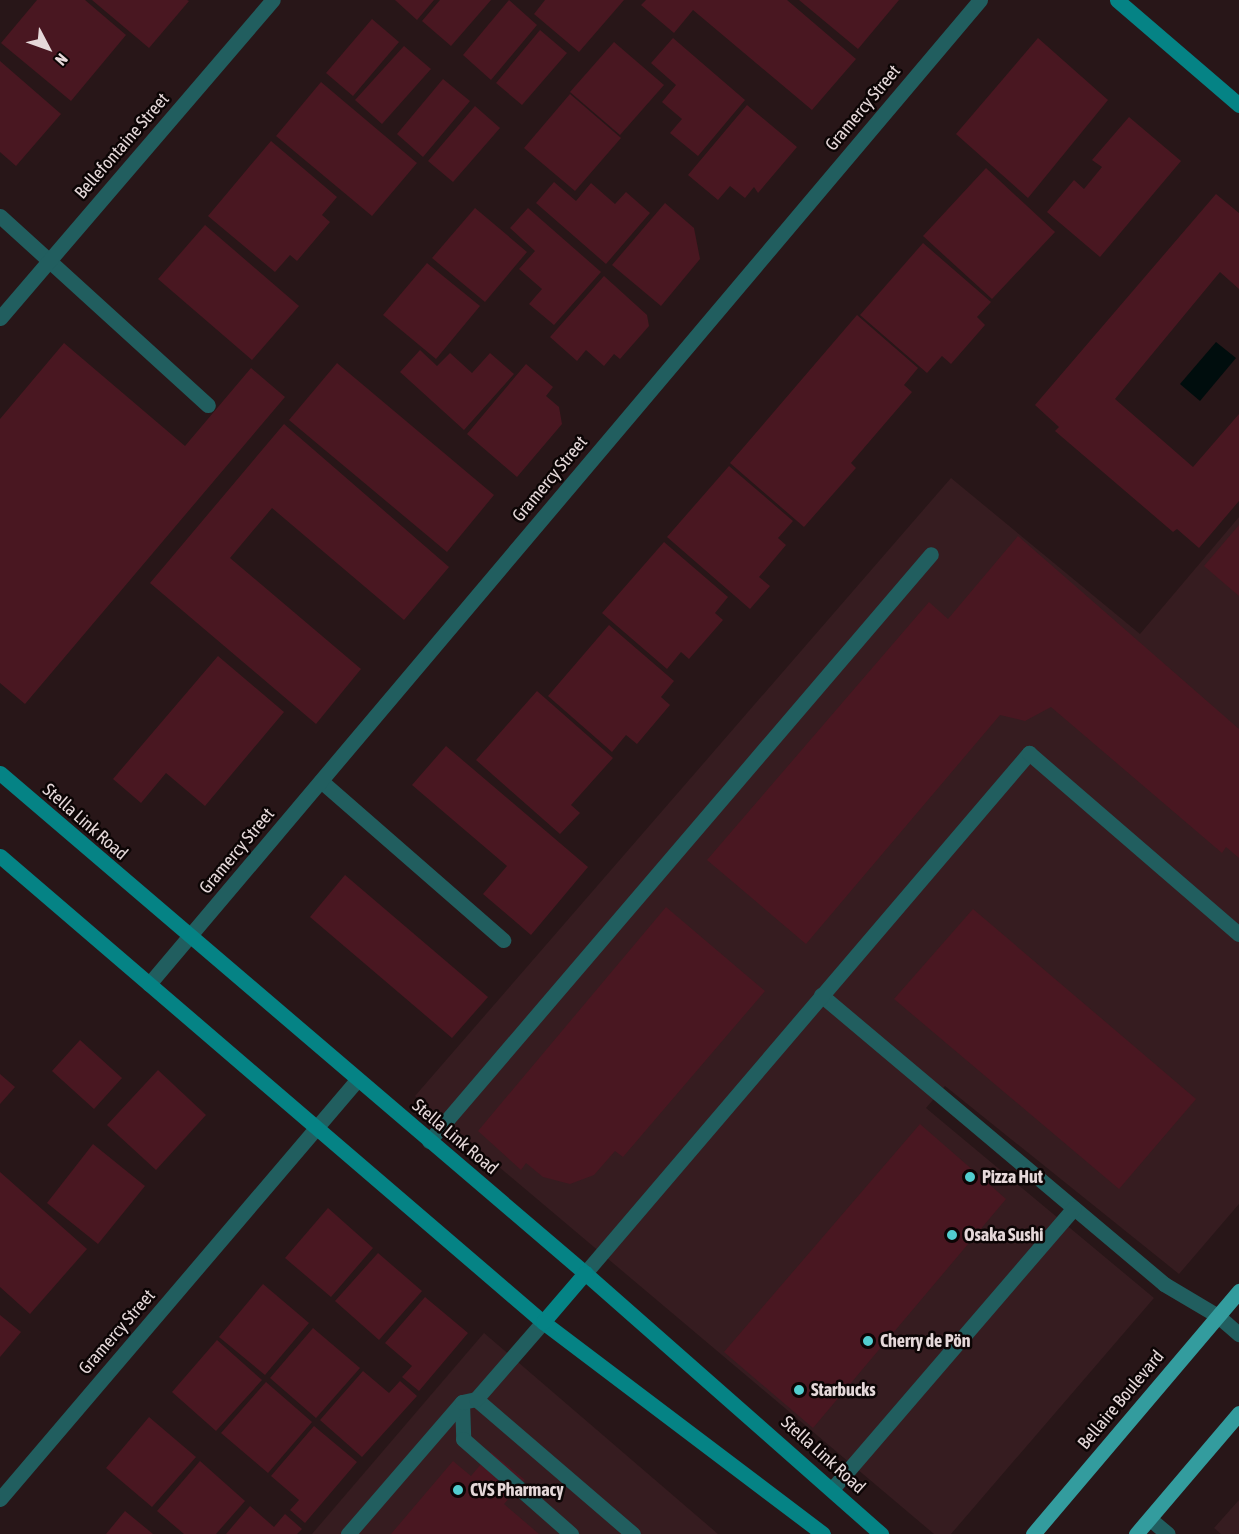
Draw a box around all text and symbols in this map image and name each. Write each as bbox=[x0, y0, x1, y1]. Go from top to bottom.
north arrow bbox=[18, 18, 78, 78]
text: N bbox=[52, 50, 71, 69]
street label: Gramercy Street bbox=[821, 61, 905, 155]
street label: Bellefontaine Street bbox=[70, 89, 174, 203]
street label: Gramercy Street bbox=[508, 432, 592, 526]
street label: Stella Link Road bbox=[38, 779, 132, 865]
street label: Gramercy Street bbox=[195, 804, 279, 898]
street label: Stella Link Road bbox=[408, 1095, 502, 1179]
place label: Pizza Hut bbox=[982, 1166, 1043, 1188]
marker: Pizza Hut bbox=[963, 1170, 977, 1184]
place label: Osaka Sushi bbox=[964, 1224, 1043, 1246]
marker: Osaka Sushi bbox=[945, 1228, 959, 1242]
street label: Gramercy Street bbox=[74, 1285, 160, 1379]
place label: Cherry de Pön bbox=[880, 1330, 971, 1352]
marker: Cherry de Pön bbox=[861, 1334, 875, 1348]
street label: Bellaire Boulevard bbox=[1073, 1346, 1169, 1454]
place label: Starbucks bbox=[811, 1379, 876, 1401]
marker: Starbucks bbox=[792, 1383, 806, 1397]
street label: Stella Link Road bbox=[776, 1412, 870, 1498]
place label: CVS Pharmacy bbox=[470, 1479, 564, 1501]
marker: CVS Pharmacy bbox=[451, 1483, 465, 1497]

